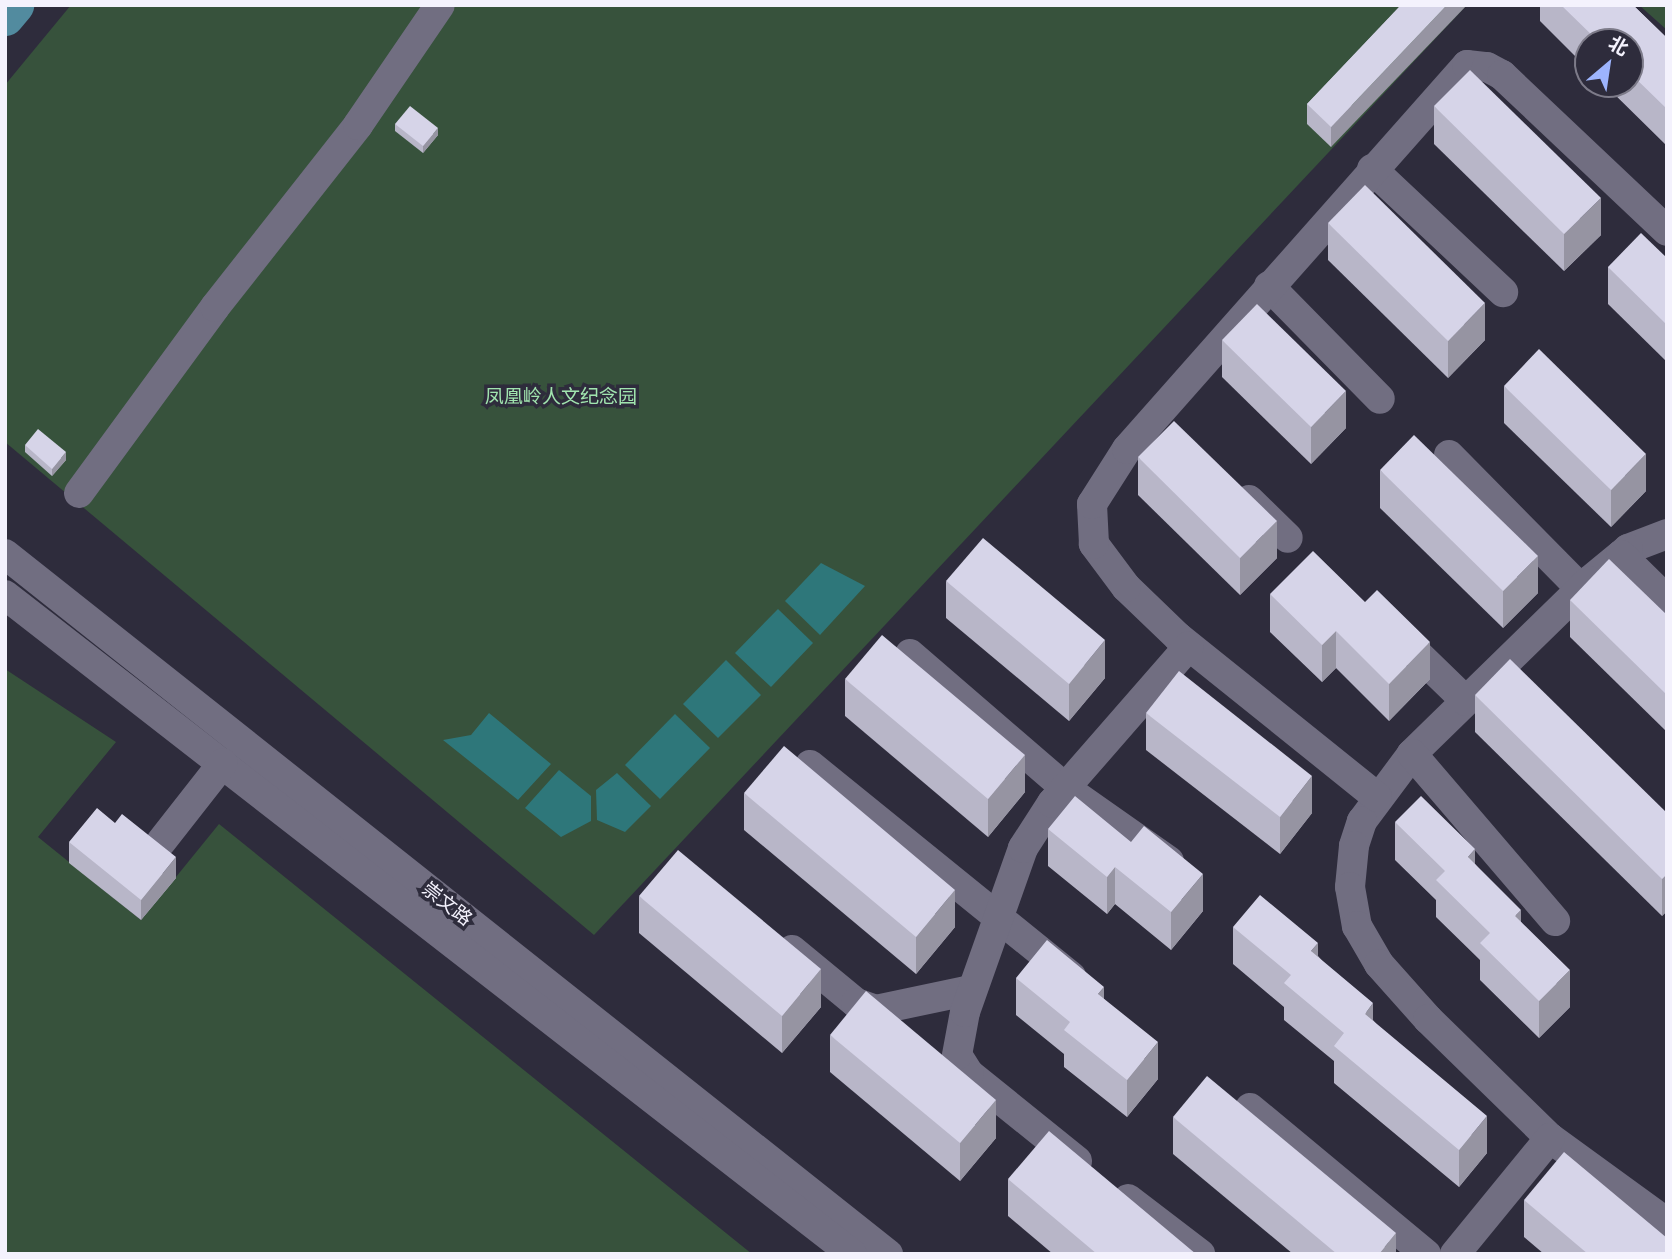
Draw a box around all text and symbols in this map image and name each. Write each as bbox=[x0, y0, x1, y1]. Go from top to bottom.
north arrow bbox=[1574, 28, 1644, 98]
text: 北 bbox=[1604, 30, 1633, 62]
park label: 凤凰岭人文纪念园 bbox=[485, 386, 637, 408]
street label: 崇文路 bbox=[418, 877, 476, 931]

